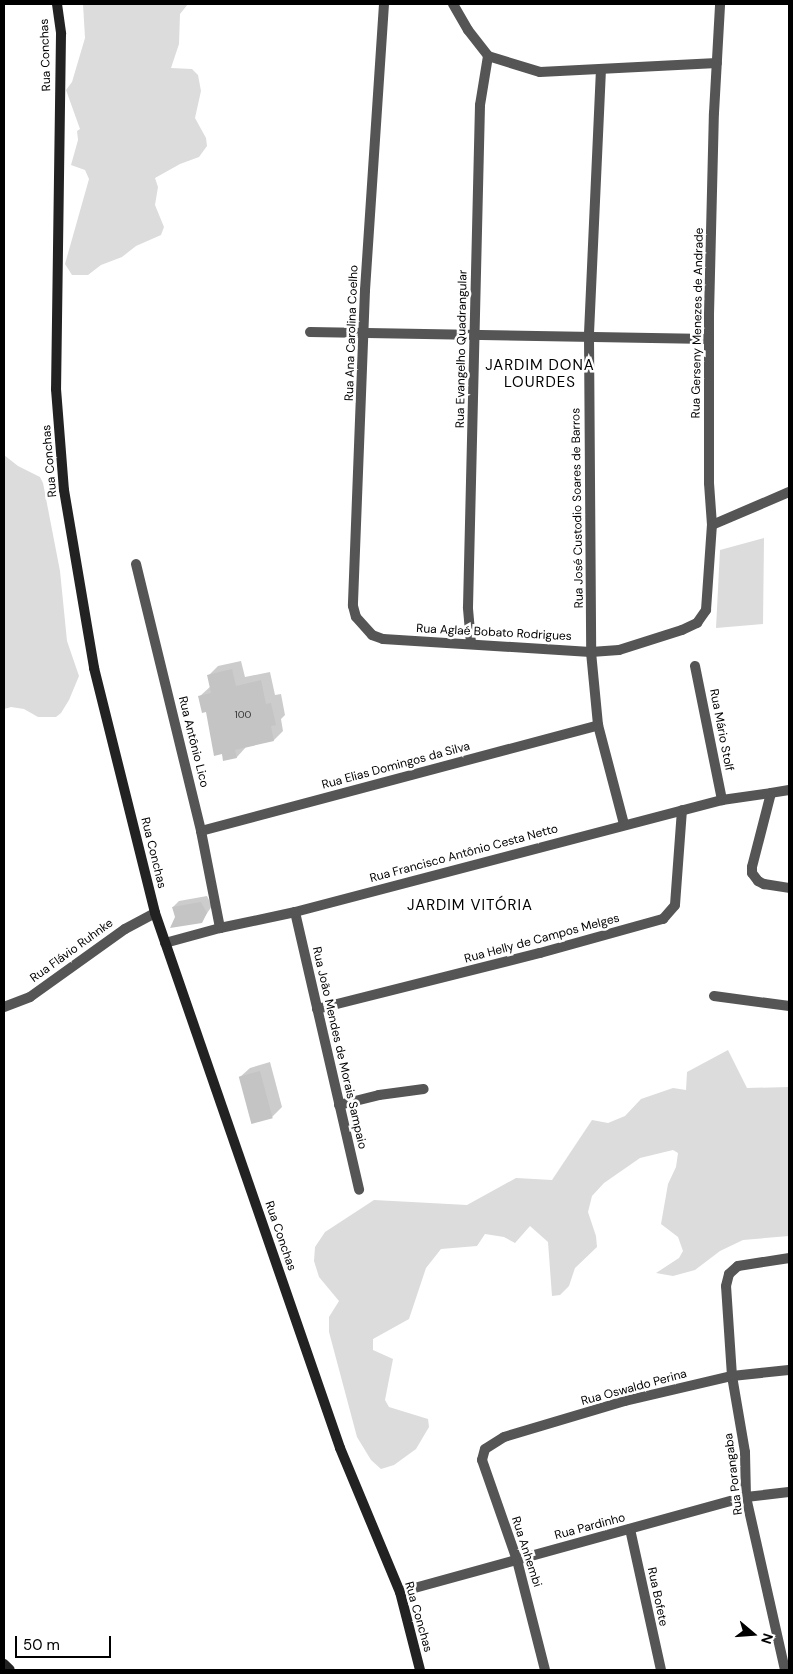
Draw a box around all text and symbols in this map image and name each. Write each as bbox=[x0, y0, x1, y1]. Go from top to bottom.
street label: Rua Conchas bbox=[38, 18, 54, 92]
street label: Rua Gerseny Menezes de Andrade bbox=[689, 227, 707, 419]
street label: Rua Ana Carolina Coelho bbox=[342, 265, 362, 401]
street label: Rua Evangelho Quadrangular bbox=[453, 270, 471, 428]
district label: JARDIM DONA LOURDES bbox=[484, 356, 596, 391]
street label: Rua José Custodio Soares de Barros bbox=[569, 408, 587, 608]
street label: Rua Conchas bbox=[40, 424, 60, 498]
street label: Rua Aglaé Bobato Rodrigues bbox=[416, 622, 572, 644]
street label: Rua Mário Stolf bbox=[706, 688, 736, 772]
street label: Rua Antônio Lico bbox=[175, 695, 211, 789]
house number: 100 bbox=[235, 709, 251, 721]
street label: Rua Elias Domingos da Silva bbox=[320, 739, 472, 793]
street label: Rua Conchas bbox=[137, 816, 169, 890]
street label: Rua Francisco Antônio Cesta Netto bbox=[368, 822, 560, 886]
district label: JARDIM VITÓRIA bbox=[405, 897, 535, 915]
street label: Rua Helly de Campos Melges bbox=[463, 911, 621, 967]
street label: Rua Flávio Ruhnke bbox=[28, 916, 116, 986]
street label: Rua João Mendes de Morais Sampaio bbox=[309, 946, 369, 1150]
street label: Rua Conchas bbox=[261, 1199, 299, 1273]
street label: Rua Oswaldo Perina bbox=[580, 1367, 688, 1409]
street label: Rua Porangaba bbox=[722, 1432, 746, 1516]
street label: Rua Pardinho bbox=[553, 1511, 627, 1543]
street label: Rua Anhembi bbox=[508, 1515, 544, 1589]
street label: Rua Bofete bbox=[644, 1566, 670, 1628]
street label: Rua Conchas bbox=[401, 1580, 435, 1654]
north arrow bbox=[728, 1609, 778, 1659]
scale bar bbox=[18, 1626, 114, 1658]
text: N bbox=[757, 1631, 777, 1646]
text: 50 m bbox=[23, 1635, 60, 1655]

